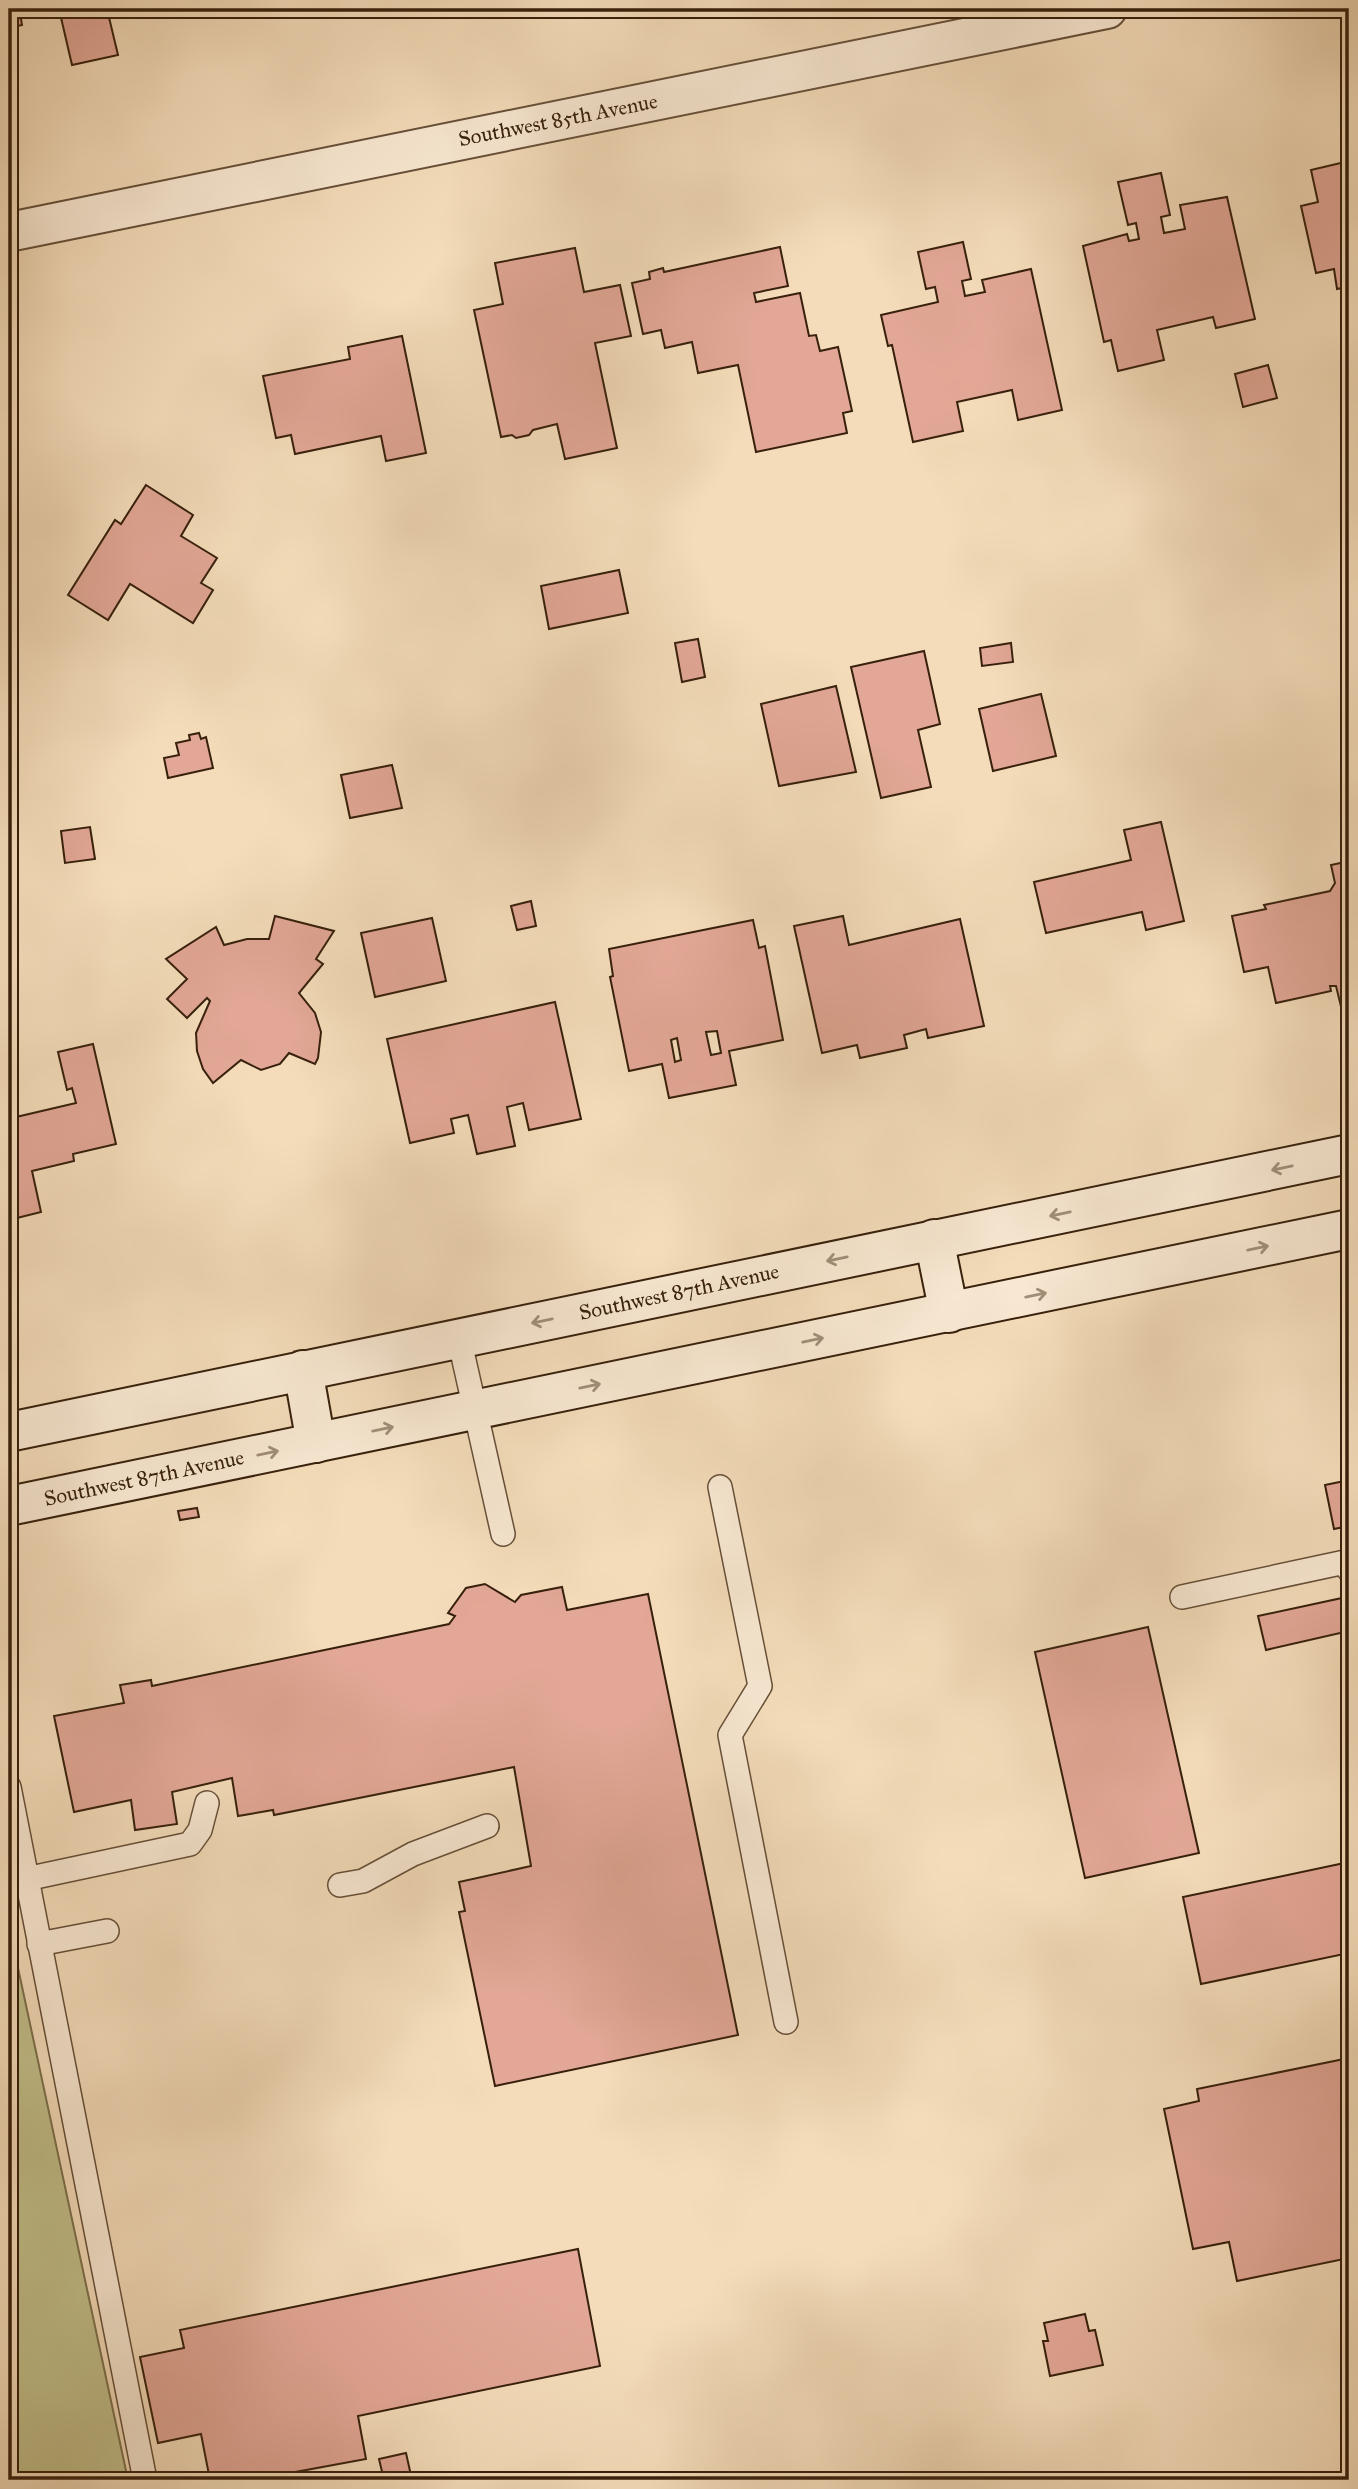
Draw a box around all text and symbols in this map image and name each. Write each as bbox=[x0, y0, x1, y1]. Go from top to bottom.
street label: Southwest 85th Avenue bbox=[456, 88, 660, 152]
one-way arrow bbox=[1271, 1161, 1294, 1175]
one-way arrow bbox=[1049, 1207, 1072, 1221]
one-way arrow bbox=[1246, 1241, 1269, 1255]
one-way arrow bbox=[826, 1253, 849, 1267]
street label: Southwest 87th Avenue bbox=[577, 1258, 782, 1326]
one-way arrow bbox=[1024, 1287, 1047, 1301]
one-way arrow bbox=[531, 1315, 554, 1329]
one-way arrow bbox=[801, 1333, 824, 1347]
one-way arrow bbox=[578, 1379, 601, 1392]
one-way arrow bbox=[371, 1421, 394, 1435]
street label: Southwest 87th Avenue bbox=[42, 1444, 247, 1512]
one-way arrow bbox=[256, 1446, 279, 1460]

